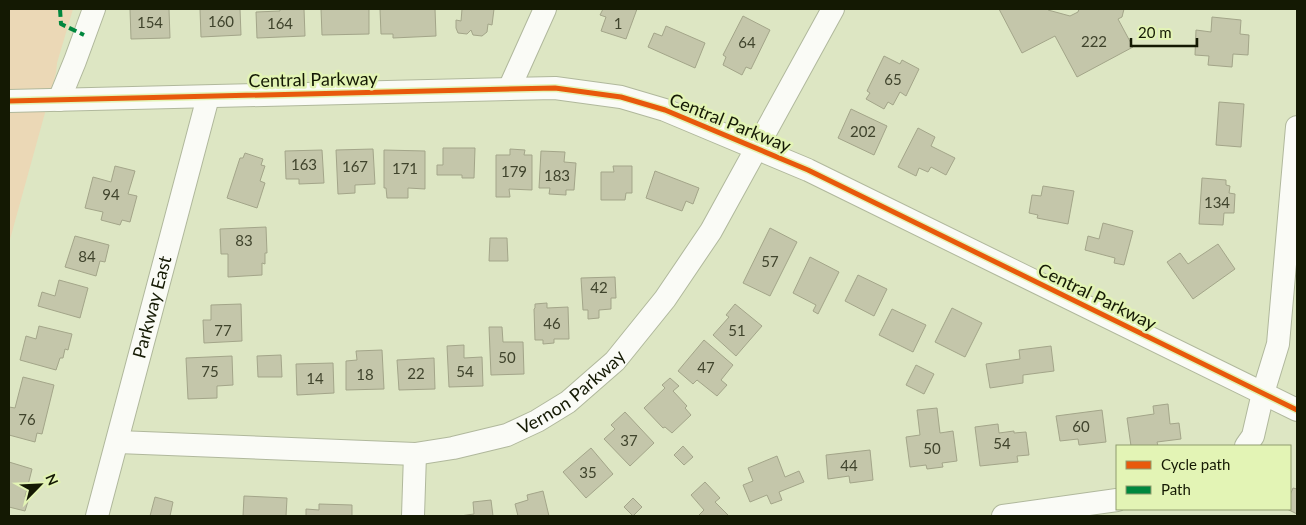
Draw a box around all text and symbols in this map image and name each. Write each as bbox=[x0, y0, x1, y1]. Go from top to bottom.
house number: 160 bbox=[208, 12, 234, 30]
house number: 154 bbox=[137, 13, 163, 31]
house number: 164 bbox=[267, 14, 293, 32]
house number: 1 bbox=[614, 14, 622, 32]
scale bar bbox=[1131, 15, 1197, 47]
text: 20 m bbox=[1138, 23, 1172, 41]
house number: 222 bbox=[1081, 32, 1107, 50]
house number: 64 bbox=[738, 33, 756, 51]
street label: Central Parkway bbox=[248, 67, 378, 91]
house number: 65 bbox=[884, 70, 902, 88]
street label: Central Parkway bbox=[666, 88, 795, 157]
house number: 202 bbox=[850, 122, 876, 140]
house number: 163 bbox=[291, 155, 317, 173]
house number: 167 bbox=[342, 157, 368, 175]
house number: 171 bbox=[392, 159, 418, 177]
house number: 179 bbox=[501, 162, 527, 180]
house number: 183 bbox=[544, 166, 570, 184]
house number: 94 bbox=[102, 185, 120, 203]
house number: 134 bbox=[1204, 193, 1230, 211]
house number: 83 bbox=[235, 231, 253, 249]
house number: 84 bbox=[78, 247, 96, 265]
house number: 57 bbox=[761, 252, 779, 270]
street label: Parkway East bbox=[127, 253, 176, 360]
street label: Central Parkway bbox=[1035, 258, 1161, 335]
house number: 42 bbox=[590, 278, 608, 296]
house number: 46 bbox=[543, 314, 561, 332]
house number: 77 bbox=[214, 321, 232, 339]
house number: 51 bbox=[728, 321, 746, 339]
street label: Vernon Parkway bbox=[514, 345, 630, 438]
house number: 50 bbox=[498, 348, 516, 366]
house number: 47 bbox=[697, 358, 715, 376]
house number: 75 bbox=[201, 362, 219, 380]
house number: 54 bbox=[456, 362, 474, 380]
house number: 22 bbox=[407, 364, 425, 382]
house number: 18 bbox=[356, 365, 374, 383]
house number: 14 bbox=[306, 369, 324, 387]
house number: 76 bbox=[18, 410, 36, 428]
house number: 60 bbox=[1072, 417, 1090, 435]
house number: 37 bbox=[620, 431, 638, 449]
house number: 54 bbox=[993, 434, 1011, 452]
house number: 50 bbox=[923, 439, 941, 457]
legend bbox=[1116, 445, 1291, 510]
text: Cycle path bbox=[1161, 455, 1230, 473]
house number: 44 bbox=[840, 456, 858, 474]
north arrow bbox=[15, 460, 65, 510]
house number: 35 bbox=[579, 463, 597, 481]
text: N bbox=[42, 471, 62, 488]
text: Path bbox=[1161, 480, 1191, 498]

